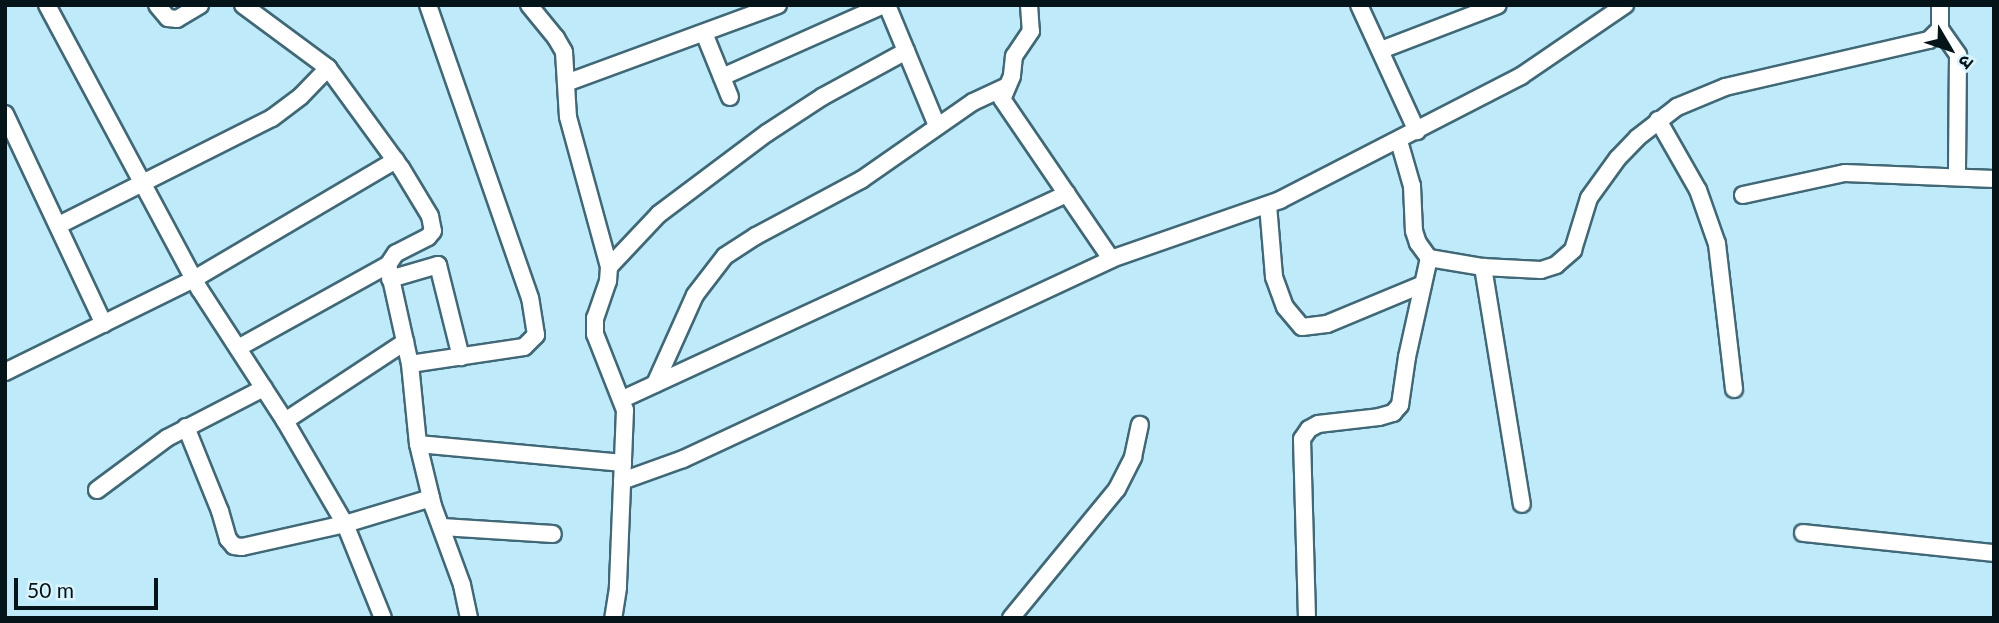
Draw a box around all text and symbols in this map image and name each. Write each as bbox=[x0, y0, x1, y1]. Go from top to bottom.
north arrow bbox=[1915, 14, 1985, 84]
text: उ bbox=[1954, 51, 1979, 74]
scale bar bbox=[18, 564, 161, 608]
text: 50 m bbox=[27, 577, 74, 602]

